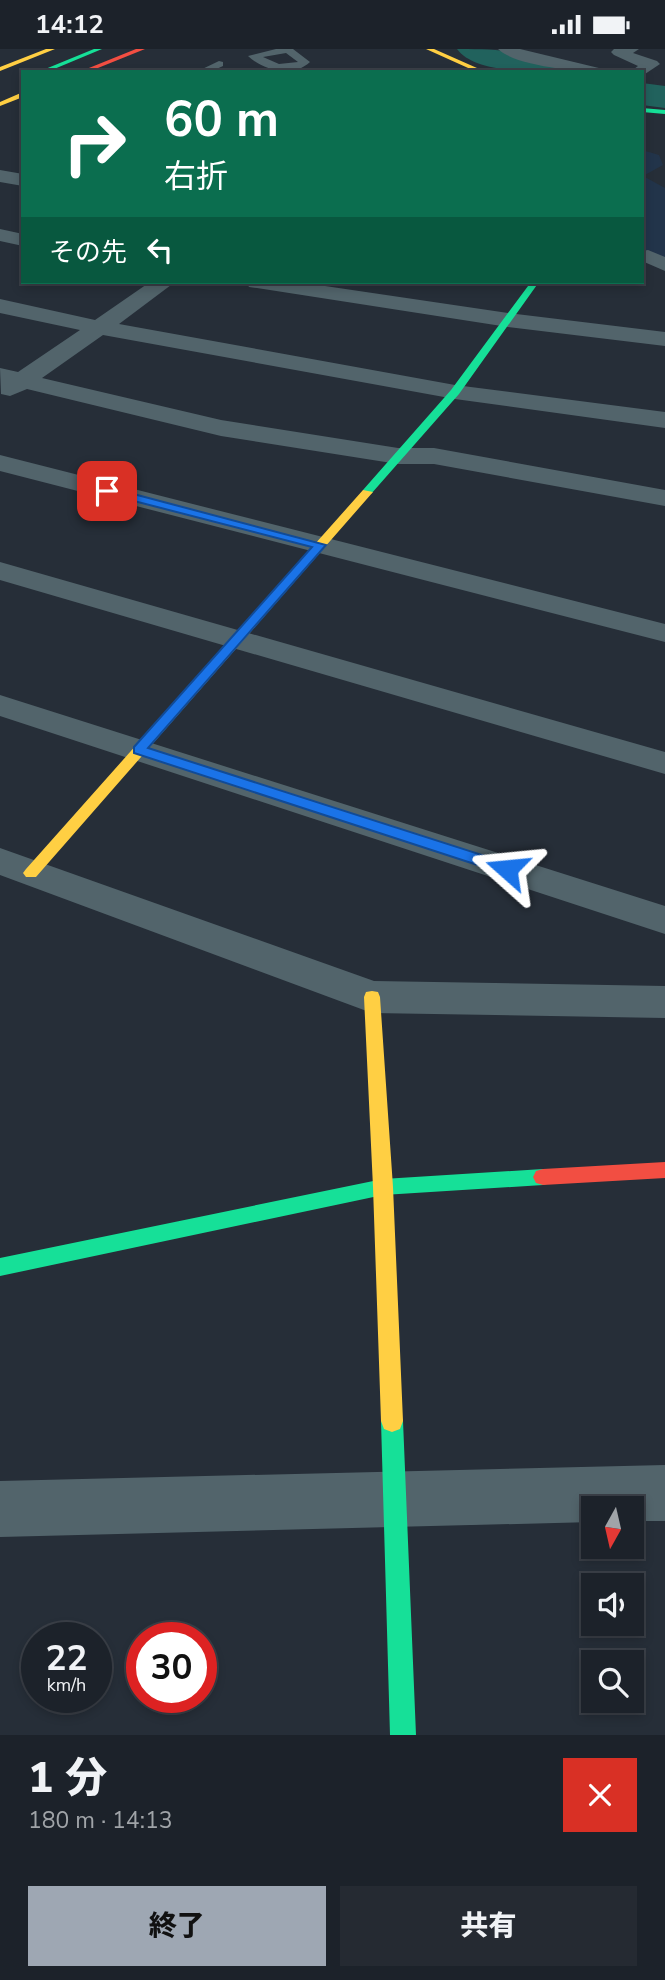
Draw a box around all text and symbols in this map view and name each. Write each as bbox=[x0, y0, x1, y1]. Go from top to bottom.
text: 14:12 bbox=[35, 7, 104, 42]
text: 60 m bbox=[164, 86, 279, 153]
icon: right bbox=[49, 98, 140, 189]
text: 右折 bbox=[164, 155, 228, 198]
icon: left bbox=[141, 231, 179, 269]
text: その先 bbox=[49, 235, 127, 270]
pin bbox=[77, 461, 137, 521]
icon: arrive bbox=[88, 472, 126, 510]
position arrow bbox=[470, 832, 544, 906]
north arrow bbox=[581, 1496, 644, 1559]
map controls bbox=[581, 1496, 644, 1713]
button: sound bbox=[581, 1573, 644, 1636]
speed limit sign: 30 bbox=[126, 1622, 217, 1713]
text: 22 bbox=[45, 1635, 88, 1682]
button: search bbox=[581, 1650, 644, 1713]
text: km/h bbox=[47, 1673, 86, 1697]
text: 1 分 bbox=[28, 1750, 107, 1807]
button: close bbox=[563, 1758, 637, 1832]
text: 180 m · 14:13 bbox=[28, 1805, 173, 1836]
button: 終了 bbox=[28, 1886, 326, 1966]
button: 共有 bbox=[340, 1886, 637, 1966]

